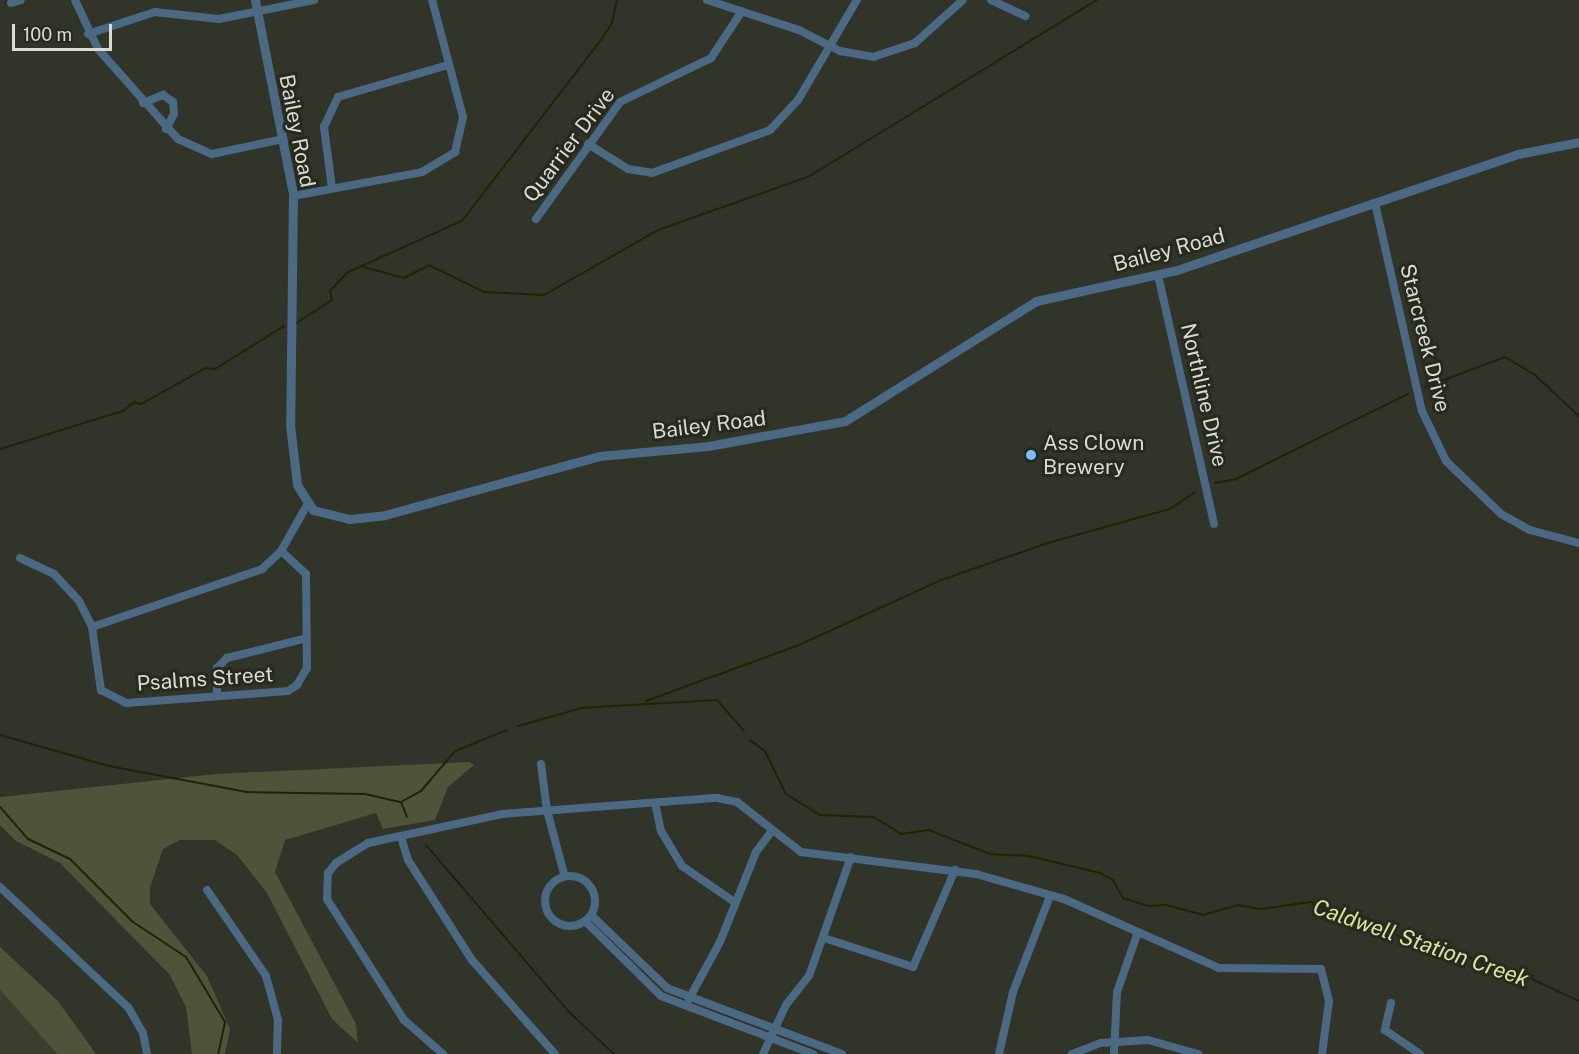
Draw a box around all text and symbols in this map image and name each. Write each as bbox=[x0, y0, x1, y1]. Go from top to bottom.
scale bar bbox=[15, 12, 116, 50]
text: 100 m bbox=[23, 24, 72, 45]
street label: Bailey Road bbox=[274, 72, 320, 190]
street label: Quarrier Drive bbox=[518, 83, 620, 207]
street label: Bailey Road bbox=[1110, 223, 1228, 277]
street label: Starcreek Drive bbox=[1394, 261, 1456, 415]
street label: Northline Drive bbox=[1175, 321, 1233, 469]
street label: Bailey Road bbox=[651, 406, 767, 444]
place label: Ass Clown Brewery bbox=[1043, 430, 1144, 480]
marker: Ass Clown Brewery bbox=[1024, 448, 1038, 462]
street label: Psalms Street bbox=[136, 662, 274, 696]
water label: Caldwell Station Creek bbox=[1310, 894, 1532, 992]

